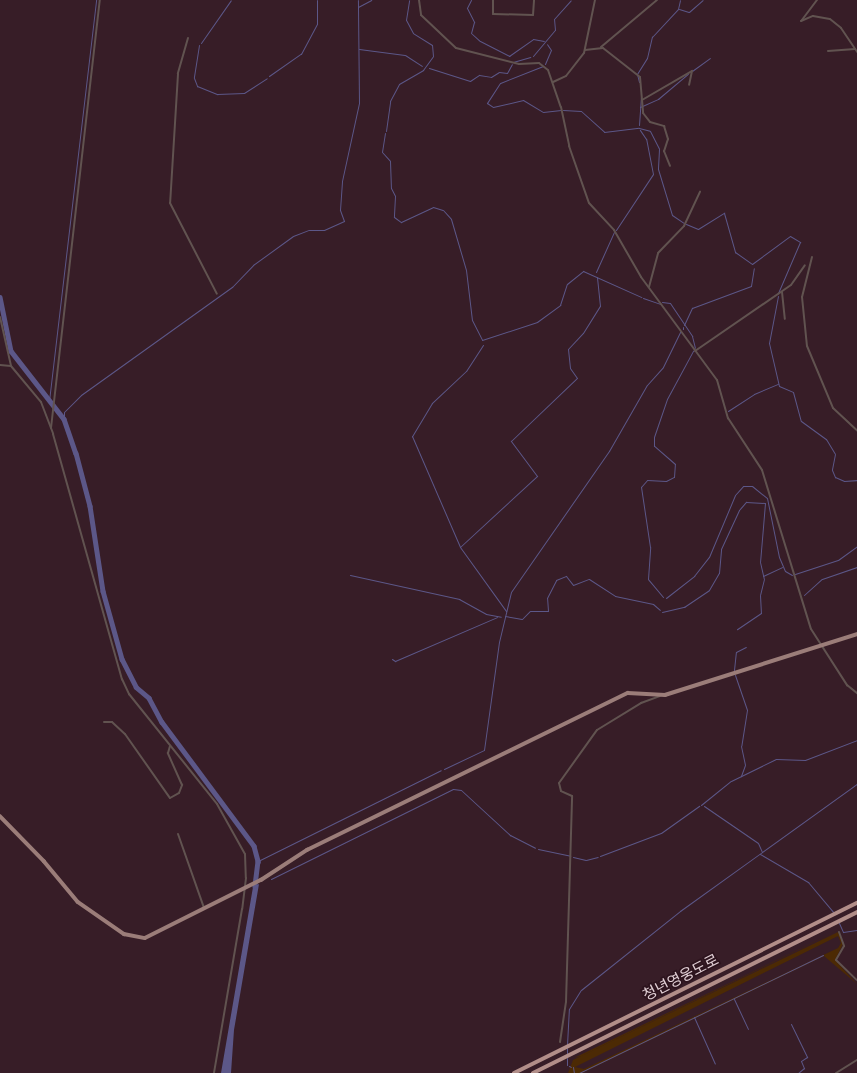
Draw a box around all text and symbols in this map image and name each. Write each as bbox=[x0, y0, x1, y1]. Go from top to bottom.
street label: 청년영웅도로 bbox=[640, 951, 722, 1005]

